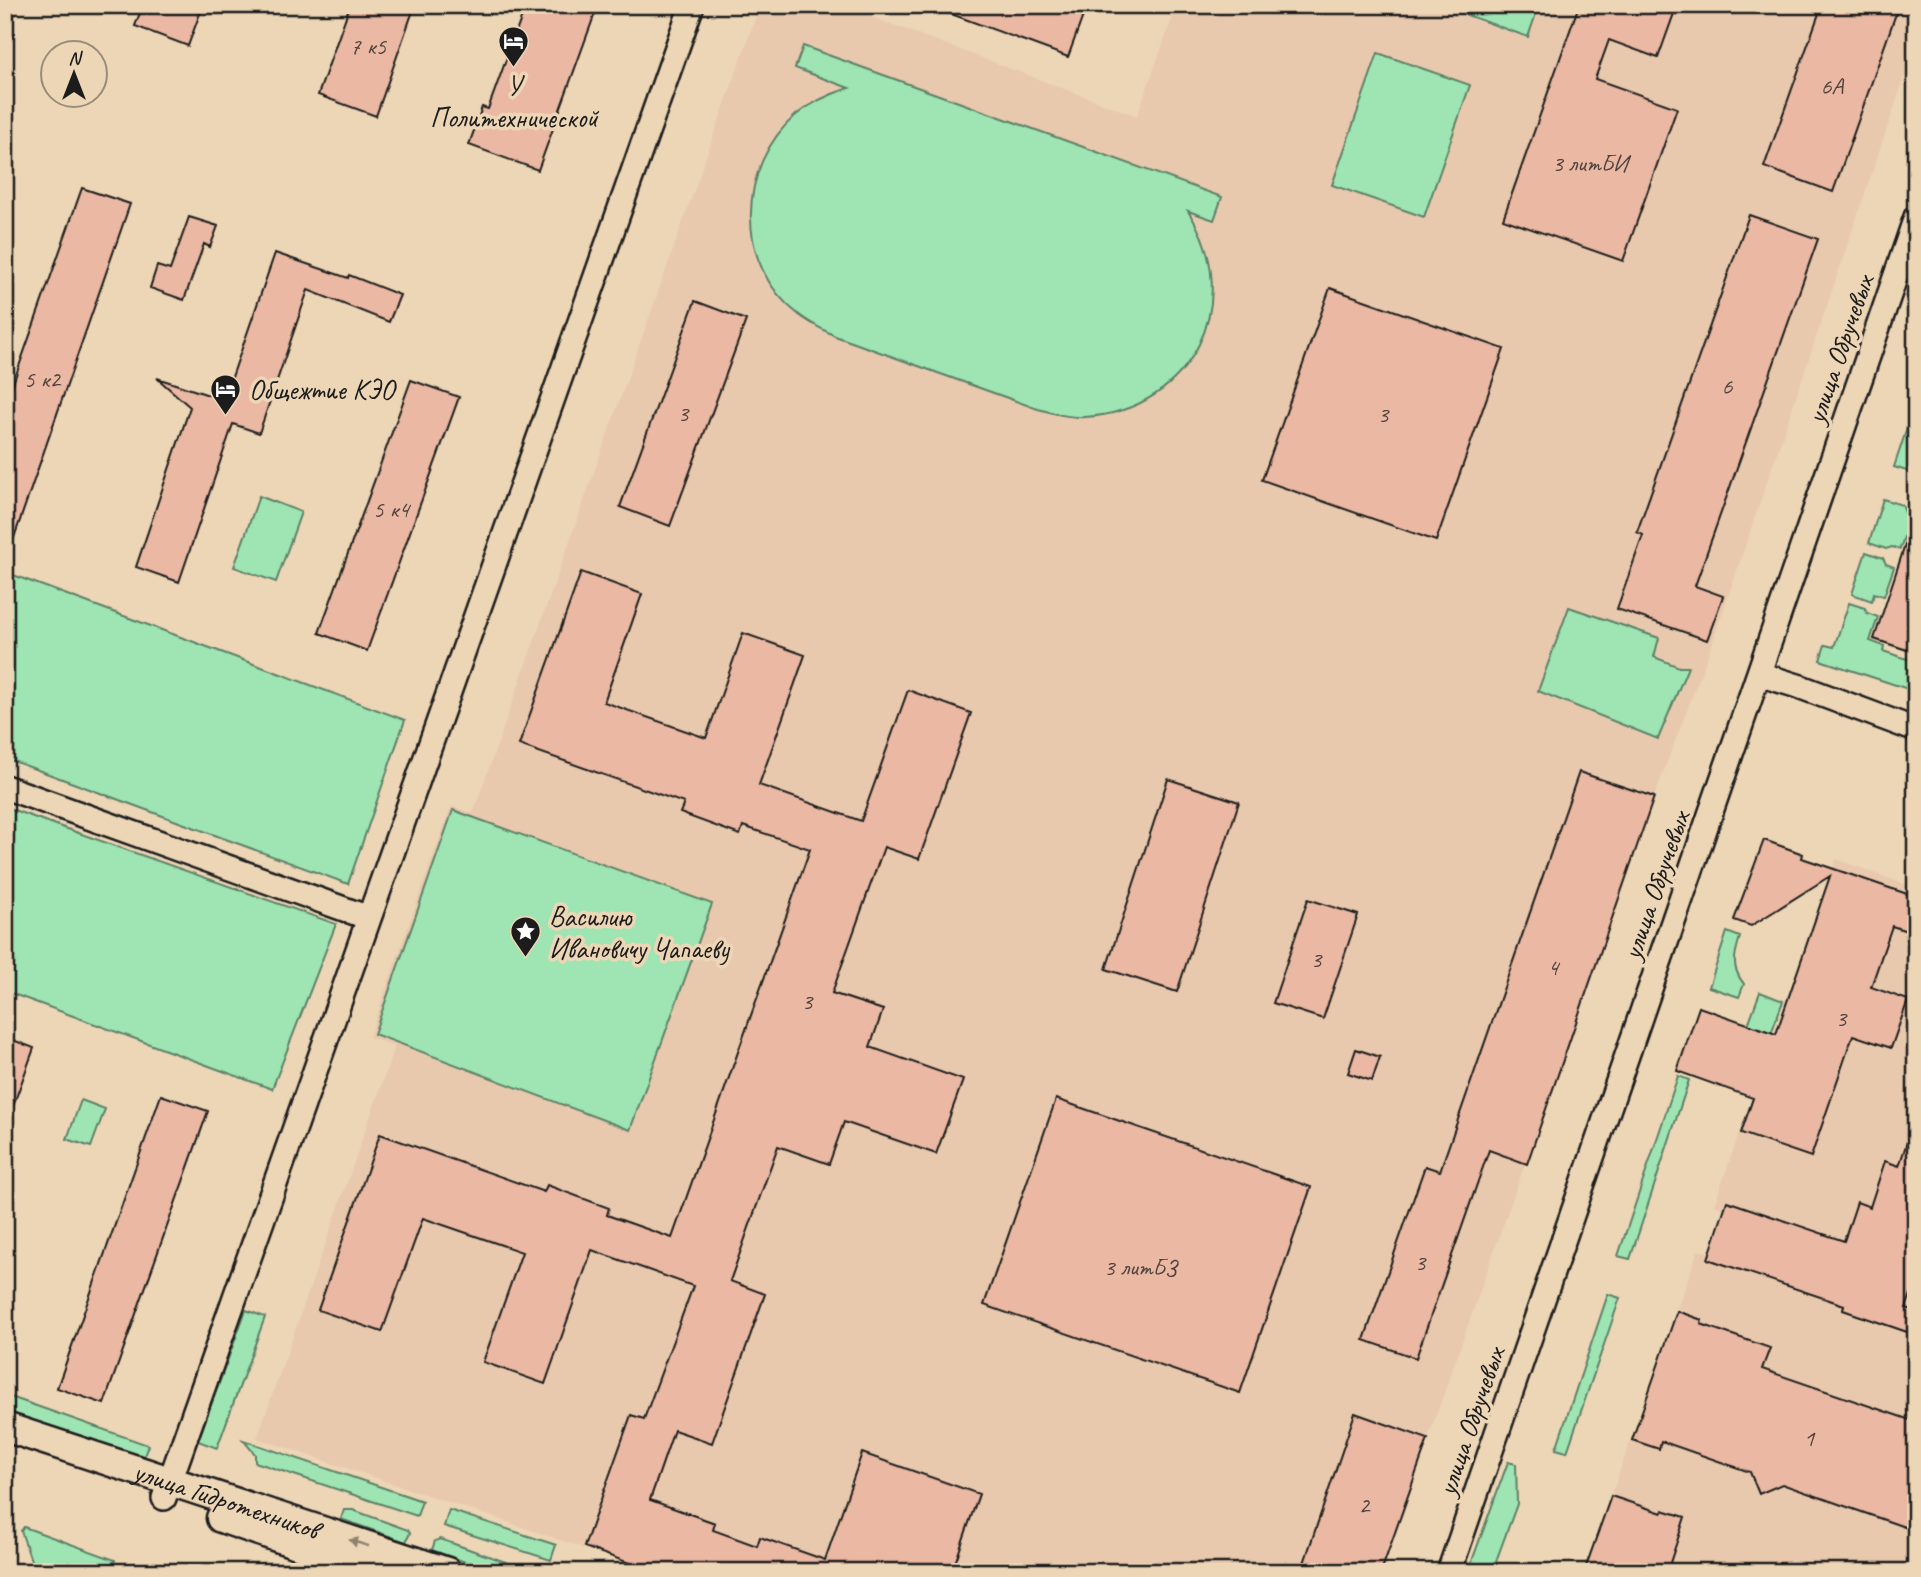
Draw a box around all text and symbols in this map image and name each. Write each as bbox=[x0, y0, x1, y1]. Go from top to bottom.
hotel icon: У Политехнической bbox=[497, 24, 531, 68]
house number: 7 к5 bbox=[350, 31, 387, 61]
north arrow bbox=[38, 38, 108, 108]
text: N bbox=[68, 46, 83, 70]
place label: У Политехнической bbox=[430, 68, 599, 135]
house number: 6А bbox=[1821, 71, 1844, 101]
house number: 3 литБИ bbox=[1552, 148, 1632, 178]
street label: улица Обручевых bbox=[1797, 268, 1882, 430]
house number: 5 к2 bbox=[24, 364, 62, 394]
house number: 6 bbox=[1722, 371, 1734, 401]
hotel icon: Общежтие КЭО bbox=[209, 372, 243, 416]
place label: Общежтие КЭО bbox=[249, 372, 397, 407]
house number: 3 bbox=[678, 398, 691, 428]
house number: 3 bbox=[1378, 399, 1391, 429]
house number: 5 к4 bbox=[373, 494, 411, 524]
street label: улица Обручевых bbox=[1613, 804, 1698, 966]
place label: Василию Ивановичу Чапаеву bbox=[549, 899, 731, 966]
place icon: Василию Ивановичу Чапаеву bbox=[509, 915, 543, 959]
house number: 3 bbox=[1311, 944, 1324, 974]
house number: 4 bbox=[1548, 952, 1561, 982]
house number: 3 bbox=[802, 986, 815, 1016]
house number: 3 bbox=[1836, 1003, 1849, 1033]
house number: 3 bbox=[1415, 1247, 1428, 1277]
house number: 3 литБЗ bbox=[1104, 1252, 1179, 1282]
street label: улица Обручевых bbox=[1428, 1340, 1513, 1502]
house number: 1 bbox=[1804, 1423, 1816, 1453]
street label: улица Гидротехников bbox=[127, 1453, 328, 1548]
house number: 2 bbox=[1359, 1490, 1372, 1520]
one-way arrow bbox=[348, 1537, 369, 1548]

